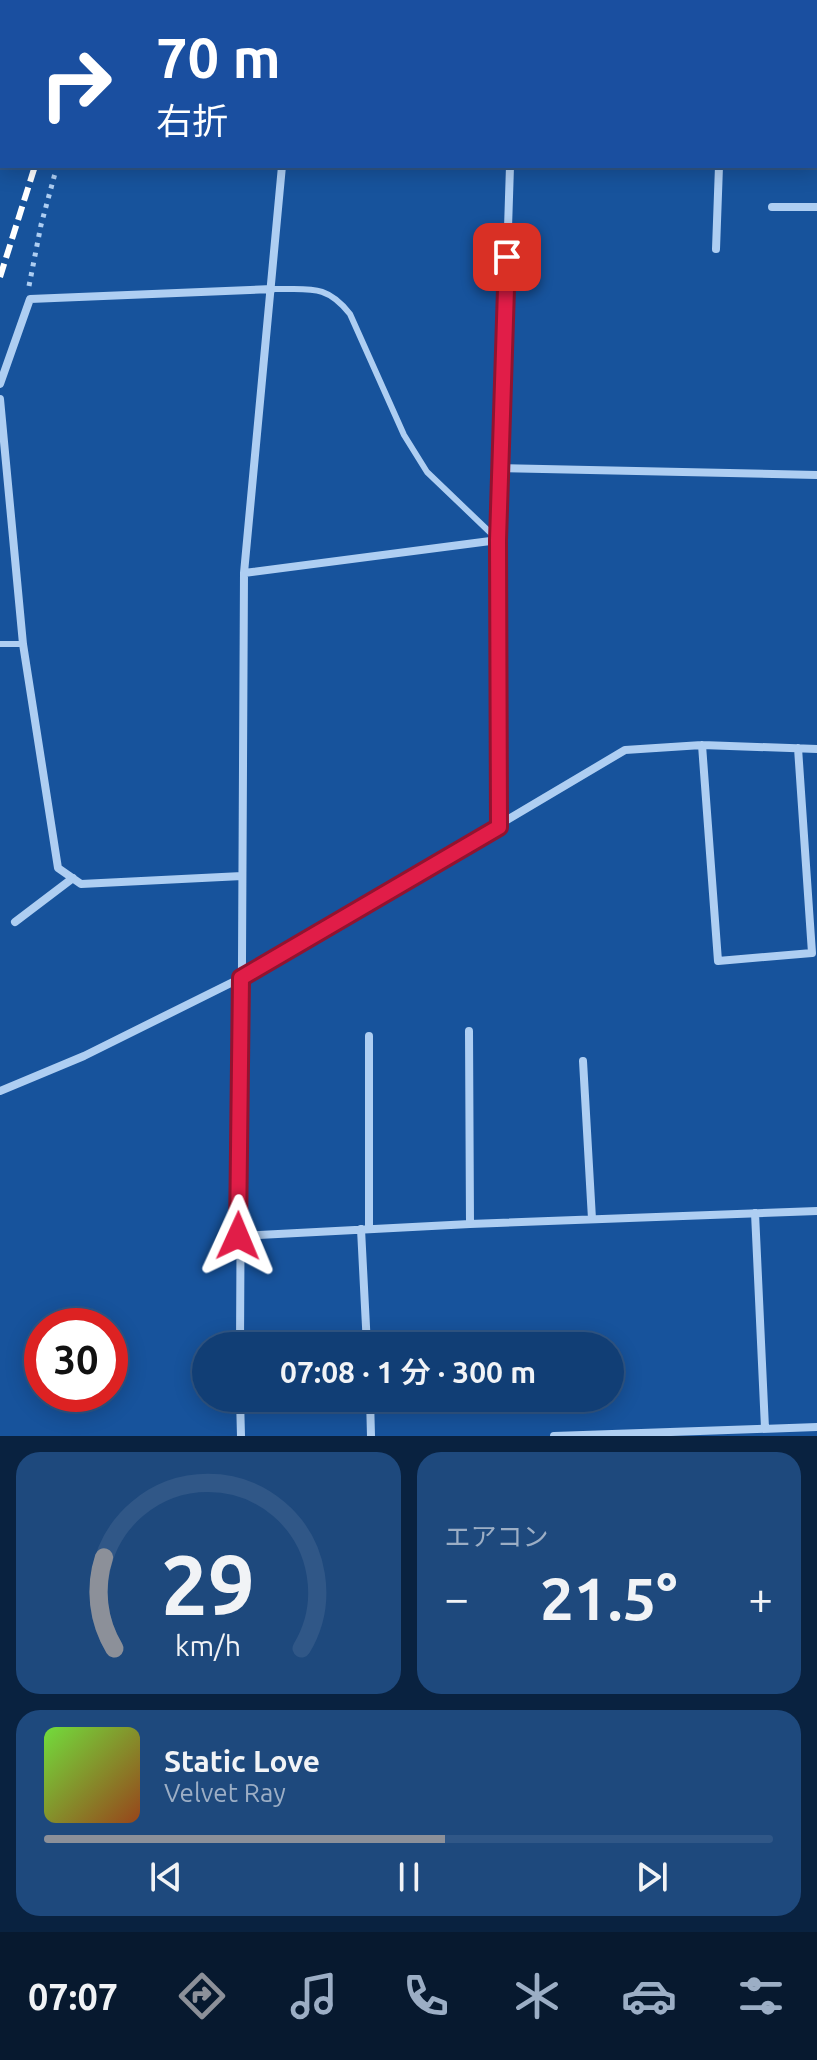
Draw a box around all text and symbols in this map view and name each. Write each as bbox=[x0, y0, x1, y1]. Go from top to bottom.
text: 70 m bbox=[156, 26, 281, 89]
icon: right bbox=[24, 32, 128, 136]
text: 右折 bbox=[156, 100, 228, 141]
pin bbox=[473, 223, 541, 291]
icon: arrive bbox=[485, 235, 529, 279]
position arrow bbox=[196, 1194, 280, 1278]
speed limit sign: 30 bbox=[24, 1308, 128, 1412]
text: 07:08 · 1 分 · 300 m bbox=[280, 1355, 536, 1389]
text: エアコン bbox=[445, 1522, 549, 1551]
text: 29 bbox=[161, 1537, 255, 1631]
text: 21.5° bbox=[540, 1564, 677, 1631]
text: − bbox=[445, 1573, 469, 1622]
text: + bbox=[748, 1573, 773, 1622]
text: km/h bbox=[175, 1629, 241, 1661]
text: Static Love bbox=[164, 1744, 320, 1778]
text: Velvet Ray bbox=[164, 1778, 286, 1807]
icon: previous bbox=[144, 1855, 188, 1899]
icon: pause bbox=[387, 1855, 431, 1899]
icon: next bbox=[630, 1855, 674, 1899]
icon: directions bbox=[174, 1968, 230, 2024]
icon: music bbox=[286, 1968, 342, 2024]
icon: phone bbox=[398, 1968, 454, 2024]
icon: climate bbox=[509, 1968, 565, 2024]
icon: car bbox=[621, 1968, 677, 2024]
icon: filters bbox=[733, 1968, 789, 2024]
text: 07:07 bbox=[28, 1976, 118, 2017]

